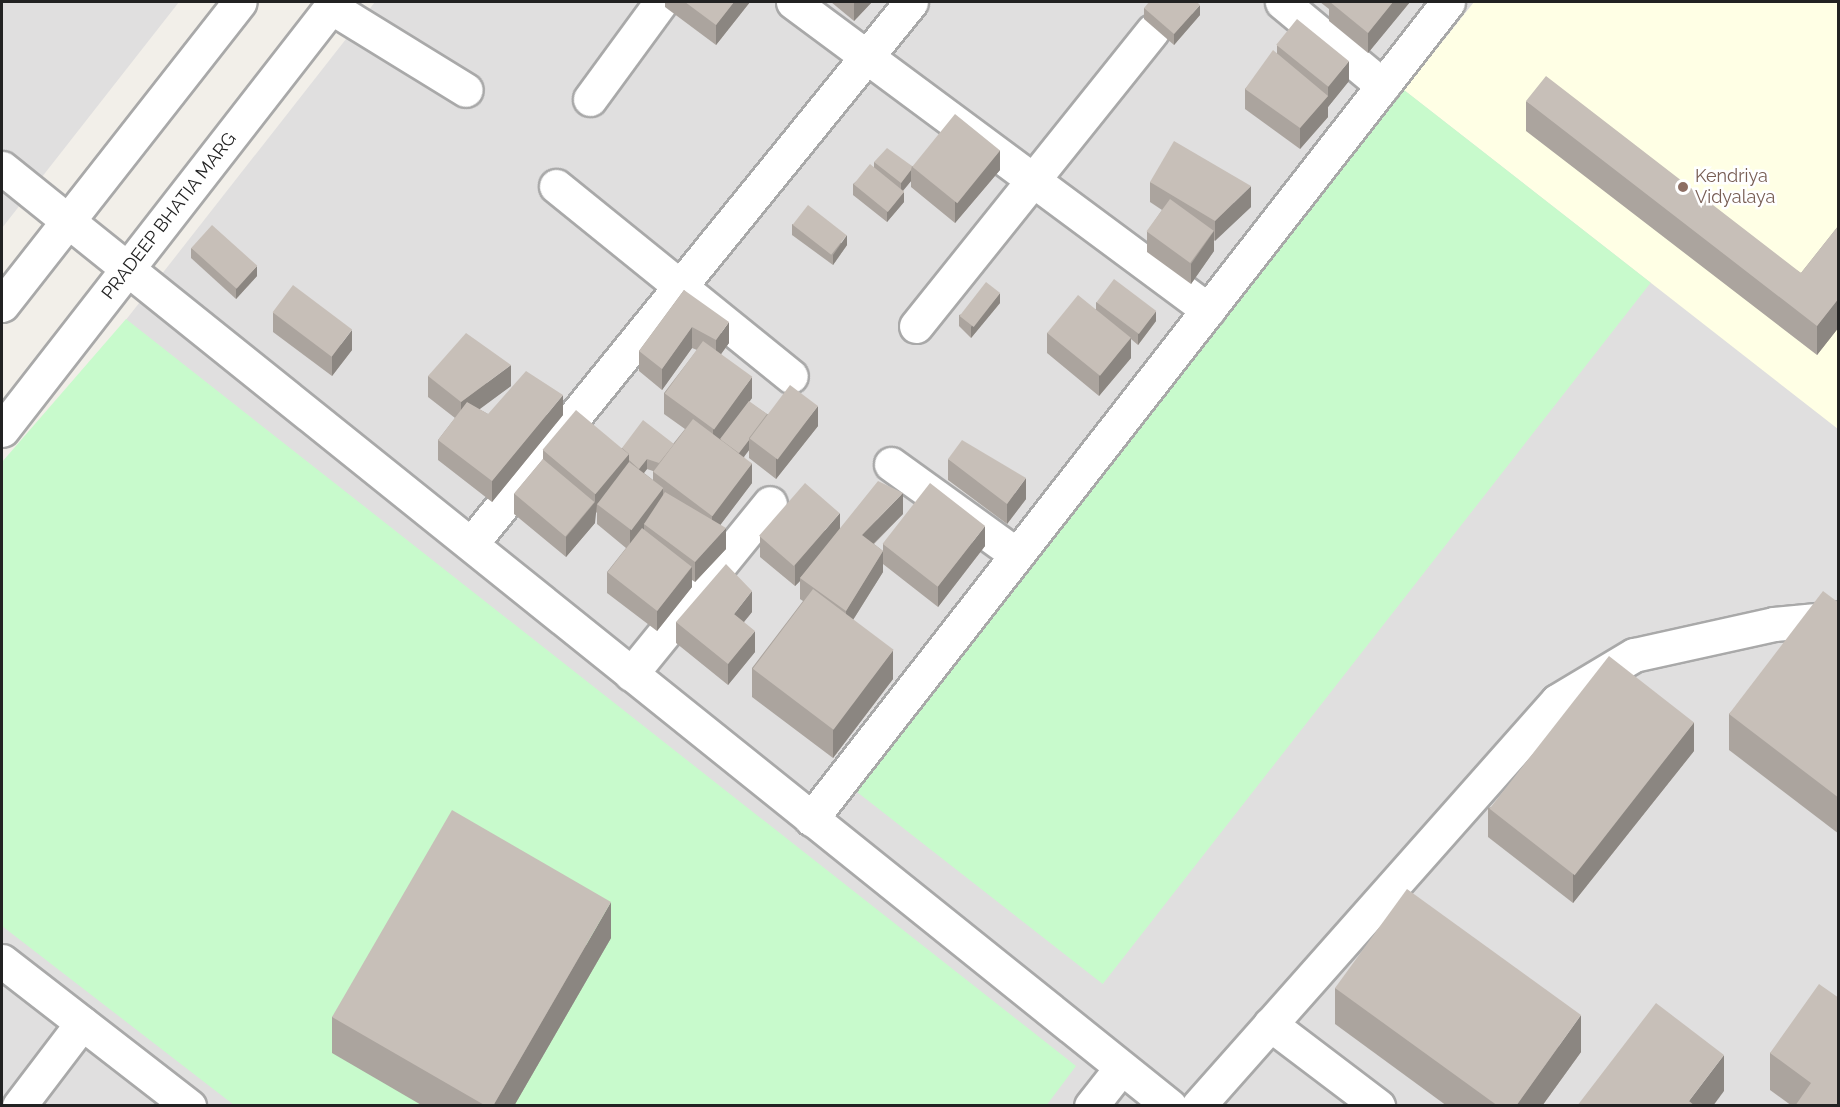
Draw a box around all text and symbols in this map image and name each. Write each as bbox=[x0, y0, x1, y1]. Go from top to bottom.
street label: PRADEEP BHATIA MARG bbox=[97, 128, 241, 304]
place label: Kendriya Vidyalaya bbox=[1695, 166, 1775, 208]
marker: Kendriya Vidyalaya bbox=[1676, 180, 1690, 194]

